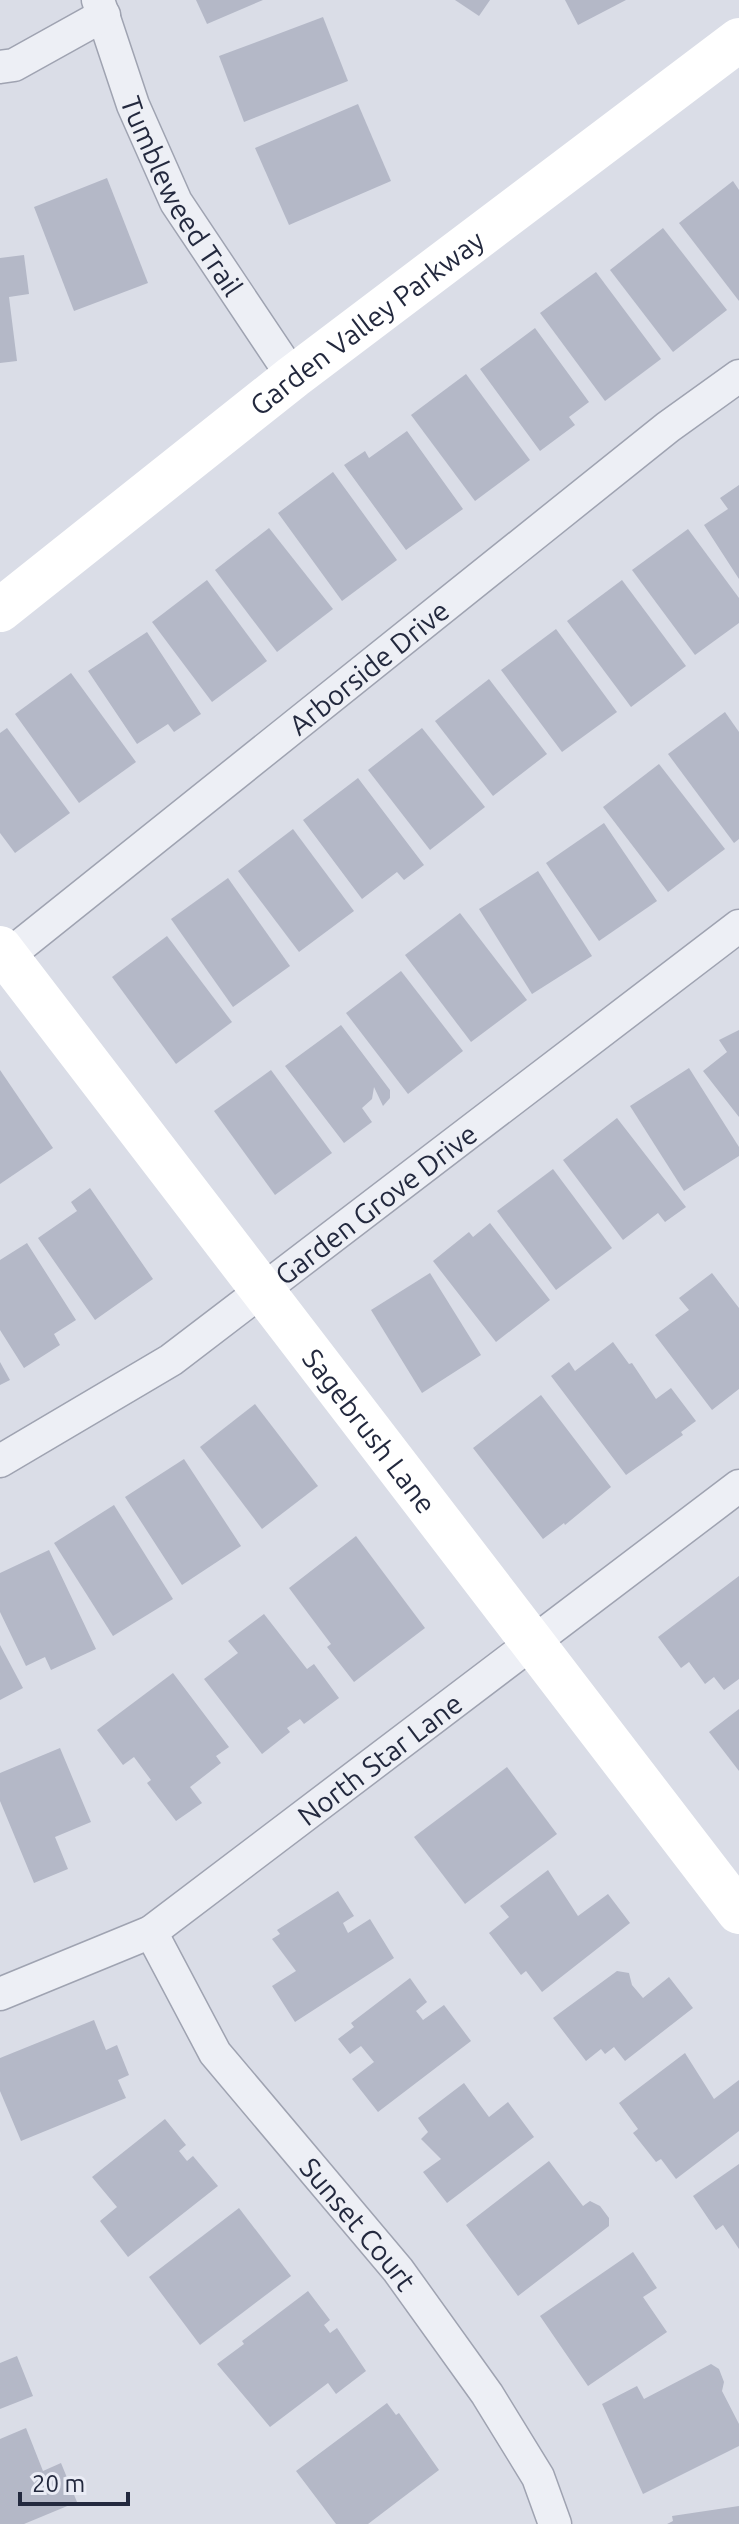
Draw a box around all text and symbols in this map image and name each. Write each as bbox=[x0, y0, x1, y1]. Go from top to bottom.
street label: Tumbleweed Trail bbox=[116, 92, 249, 301]
street label: Garden Valley Parkway bbox=[244, 223, 489, 421]
street label: Arborside Drive bbox=[282, 594, 454, 740]
street label: Garden Grove Drive bbox=[269, 1117, 482, 1290]
street label: Sagebrush Lane bbox=[297, 1342, 443, 1519]
street label: North Star Lane bbox=[291, 1687, 468, 1831]
street label: Sunset Court bbox=[294, 2151, 423, 2296]
scale bar bbox=[20, 2456, 128, 2506]
text: 20 m bbox=[32, 2470, 85, 2497]

